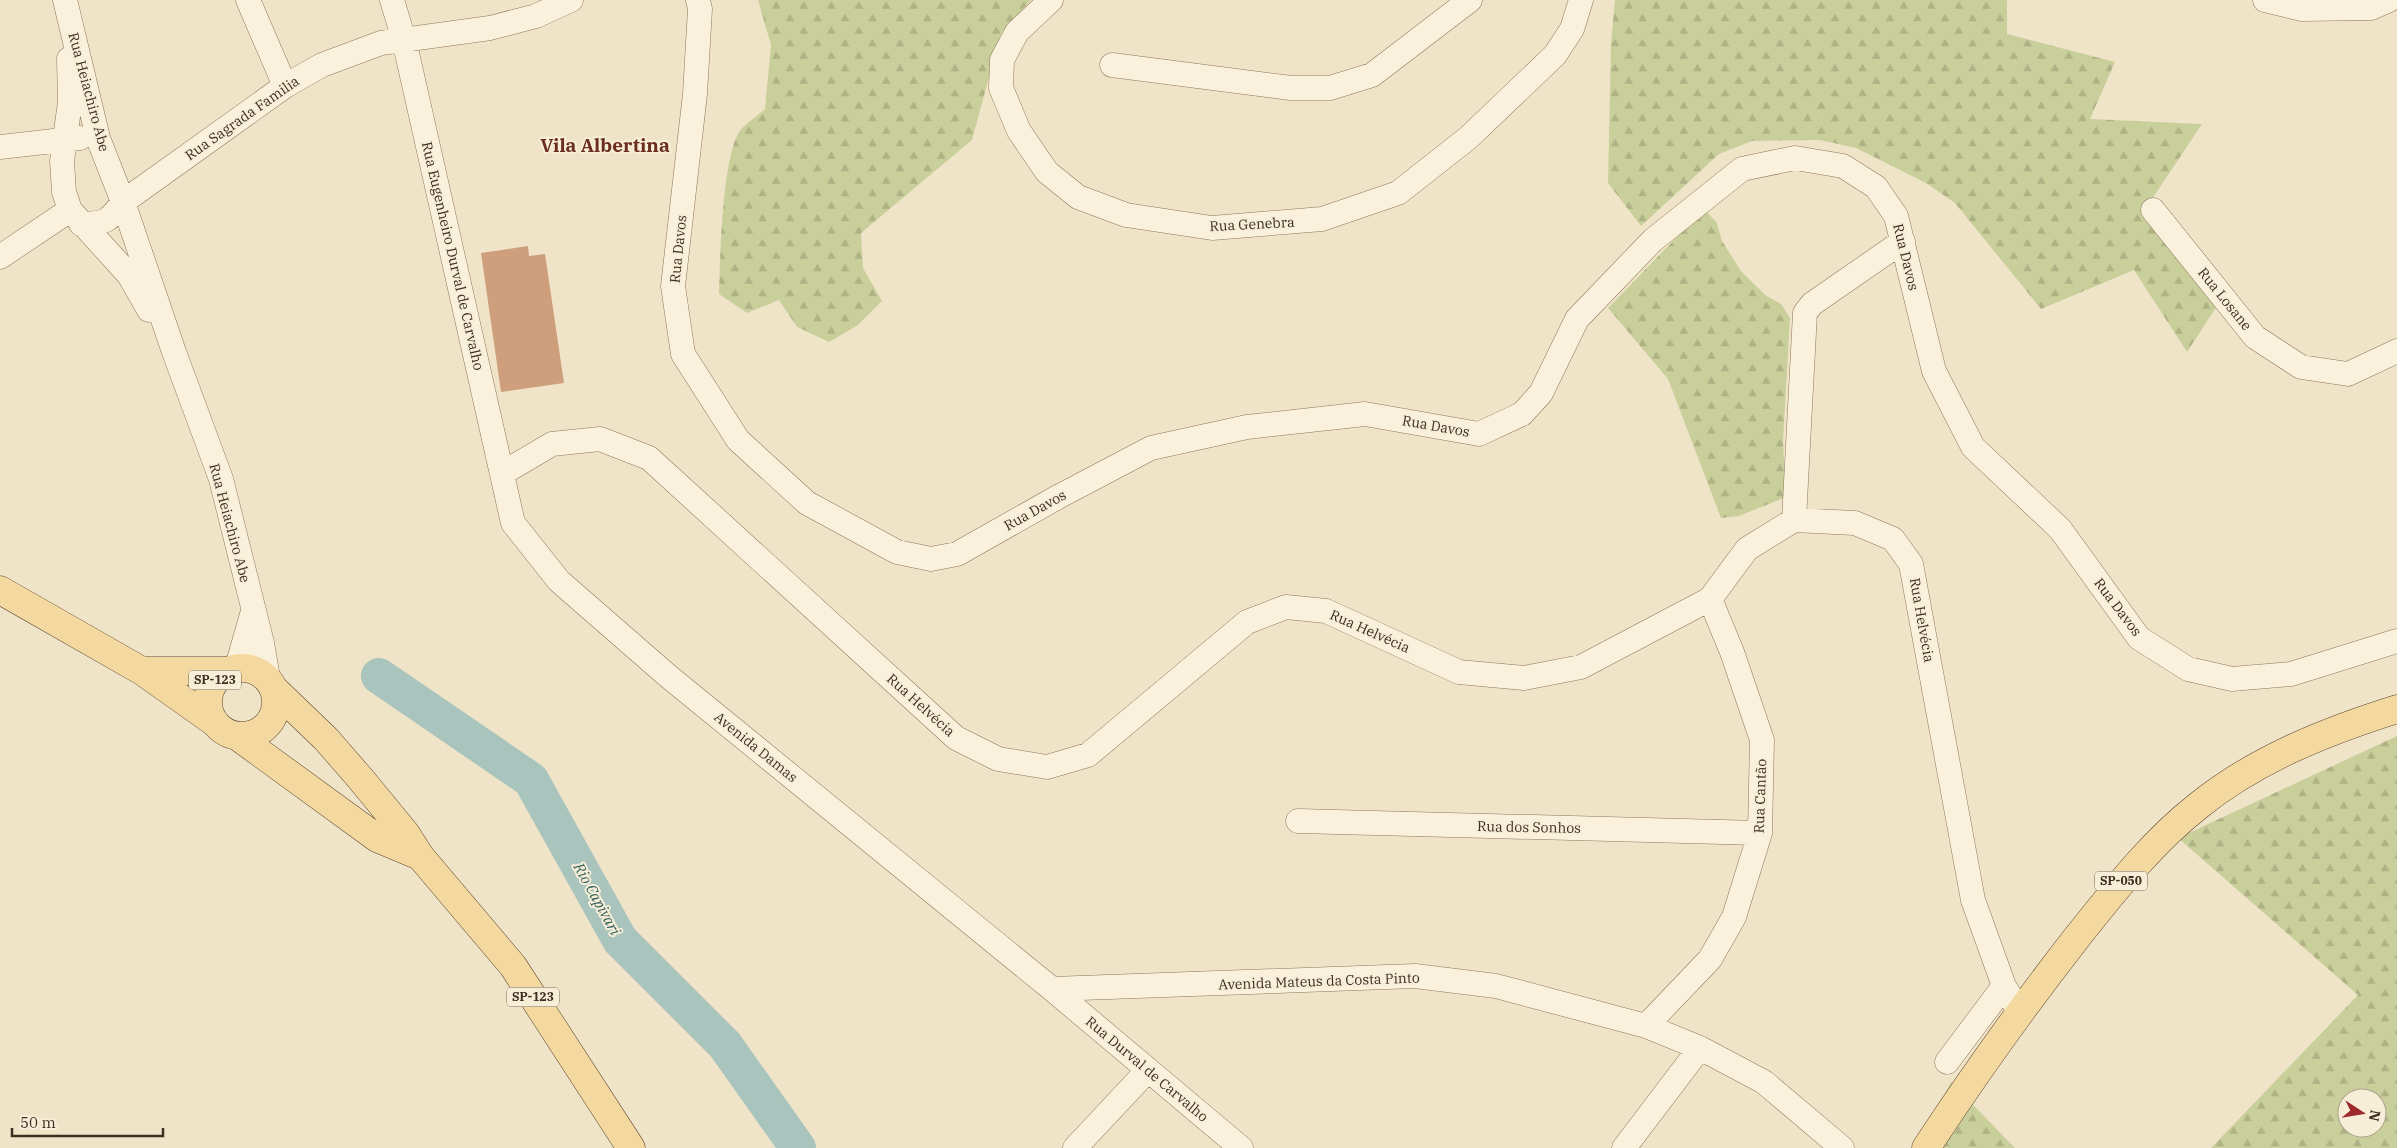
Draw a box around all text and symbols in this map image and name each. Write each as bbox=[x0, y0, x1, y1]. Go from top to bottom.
street label: Rua Heiachiro Abe bbox=[64, 30, 114, 154]
street label: Rua Sagrada Familia bbox=[181, 72, 303, 164]
district label: Vila Albertina bbox=[540, 133, 670, 157]
street label: Rua Eugenheiro Durval de Carvalho bbox=[418, 140, 488, 372]
street label: Rua Genebra bbox=[1209, 213, 1295, 235]
street label: Rua Davos bbox=[665, 214, 691, 284]
street label: Rua Davos bbox=[1889, 222, 1923, 292]
street label: Rua Losane bbox=[2194, 264, 2256, 334]
street label: Rua Davos bbox=[1401, 411, 1471, 441]
street label: Rua Heiachiro Abe bbox=[205, 461, 255, 585]
street label: Rua Davos bbox=[1001, 485, 1069, 534]
street label: Rua Davos bbox=[2090, 574, 2146, 640]
street label: Rua Helvécia bbox=[1906, 576, 1938, 664]
street label: Rua Helvécia bbox=[1327, 605, 1413, 657]
road number: SP-123 bbox=[189, 670, 241, 690]
street label: Rua Helvécia bbox=[883, 670, 959, 741]
street label: Avenida Damas bbox=[711, 708, 802, 786]
street label: Rua Cantão bbox=[1750, 758, 1770, 834]
street label: Rua dos Sonhos bbox=[1477, 817, 1581, 837]
water label: Rio Capivari bbox=[569, 858, 625, 939]
road number: SP-050 bbox=[2095, 871, 2147, 890]
street label: Avenida Mateus da Costa Pinto bbox=[1218, 968, 1420, 994]
road number: SP-123 bbox=[507, 988, 559, 1006]
street label: Rua Durval de Carvalho bbox=[1082, 1012, 1212, 1126]
north arrow bbox=[2337, 1088, 2387, 1138]
scale bar bbox=[12, 1106, 164, 1138]
text: N bbox=[2365, 1108, 2385, 1123]
text: 50 m bbox=[20, 1113, 56, 1132]

